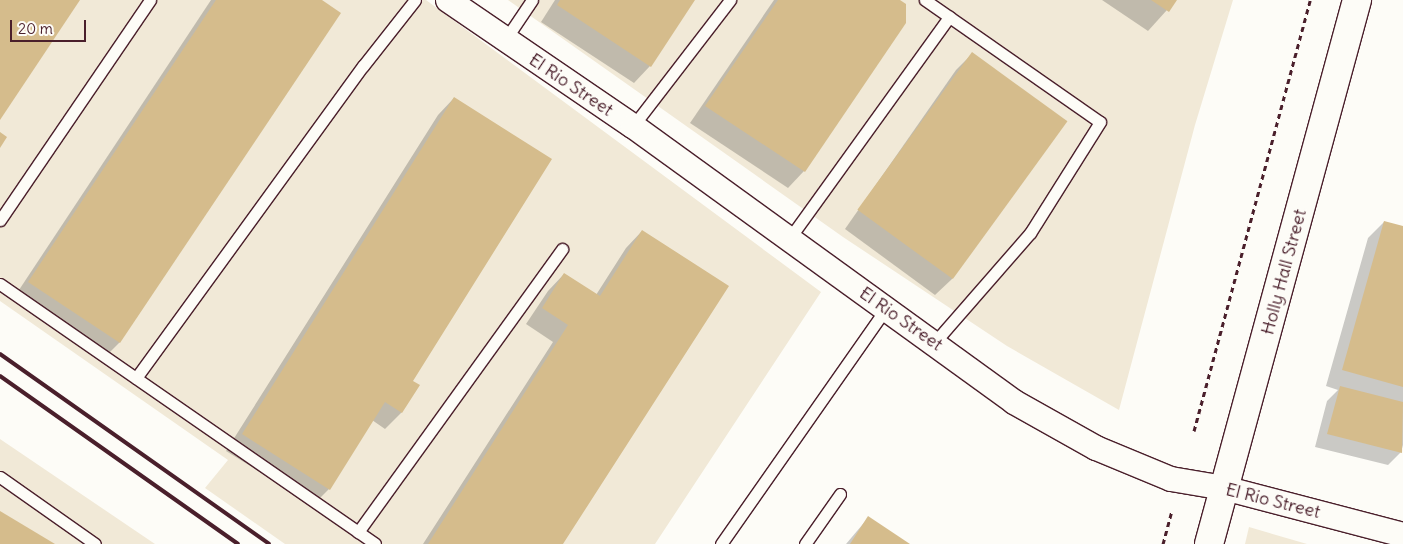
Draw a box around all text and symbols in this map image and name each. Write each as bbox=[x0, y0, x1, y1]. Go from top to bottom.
scale bar bbox=[12, 10, 89, 42]
text: 20 m bbox=[18, 19, 53, 38]
street label: El Rio Street bbox=[525, 49, 617, 121]
street label: Holly Hall Street bbox=[1257, 207, 1311, 337]
street label: El Rio Street bbox=[855, 282, 947, 356]
street label: El Rio Street bbox=[1223, 479, 1323, 523]

